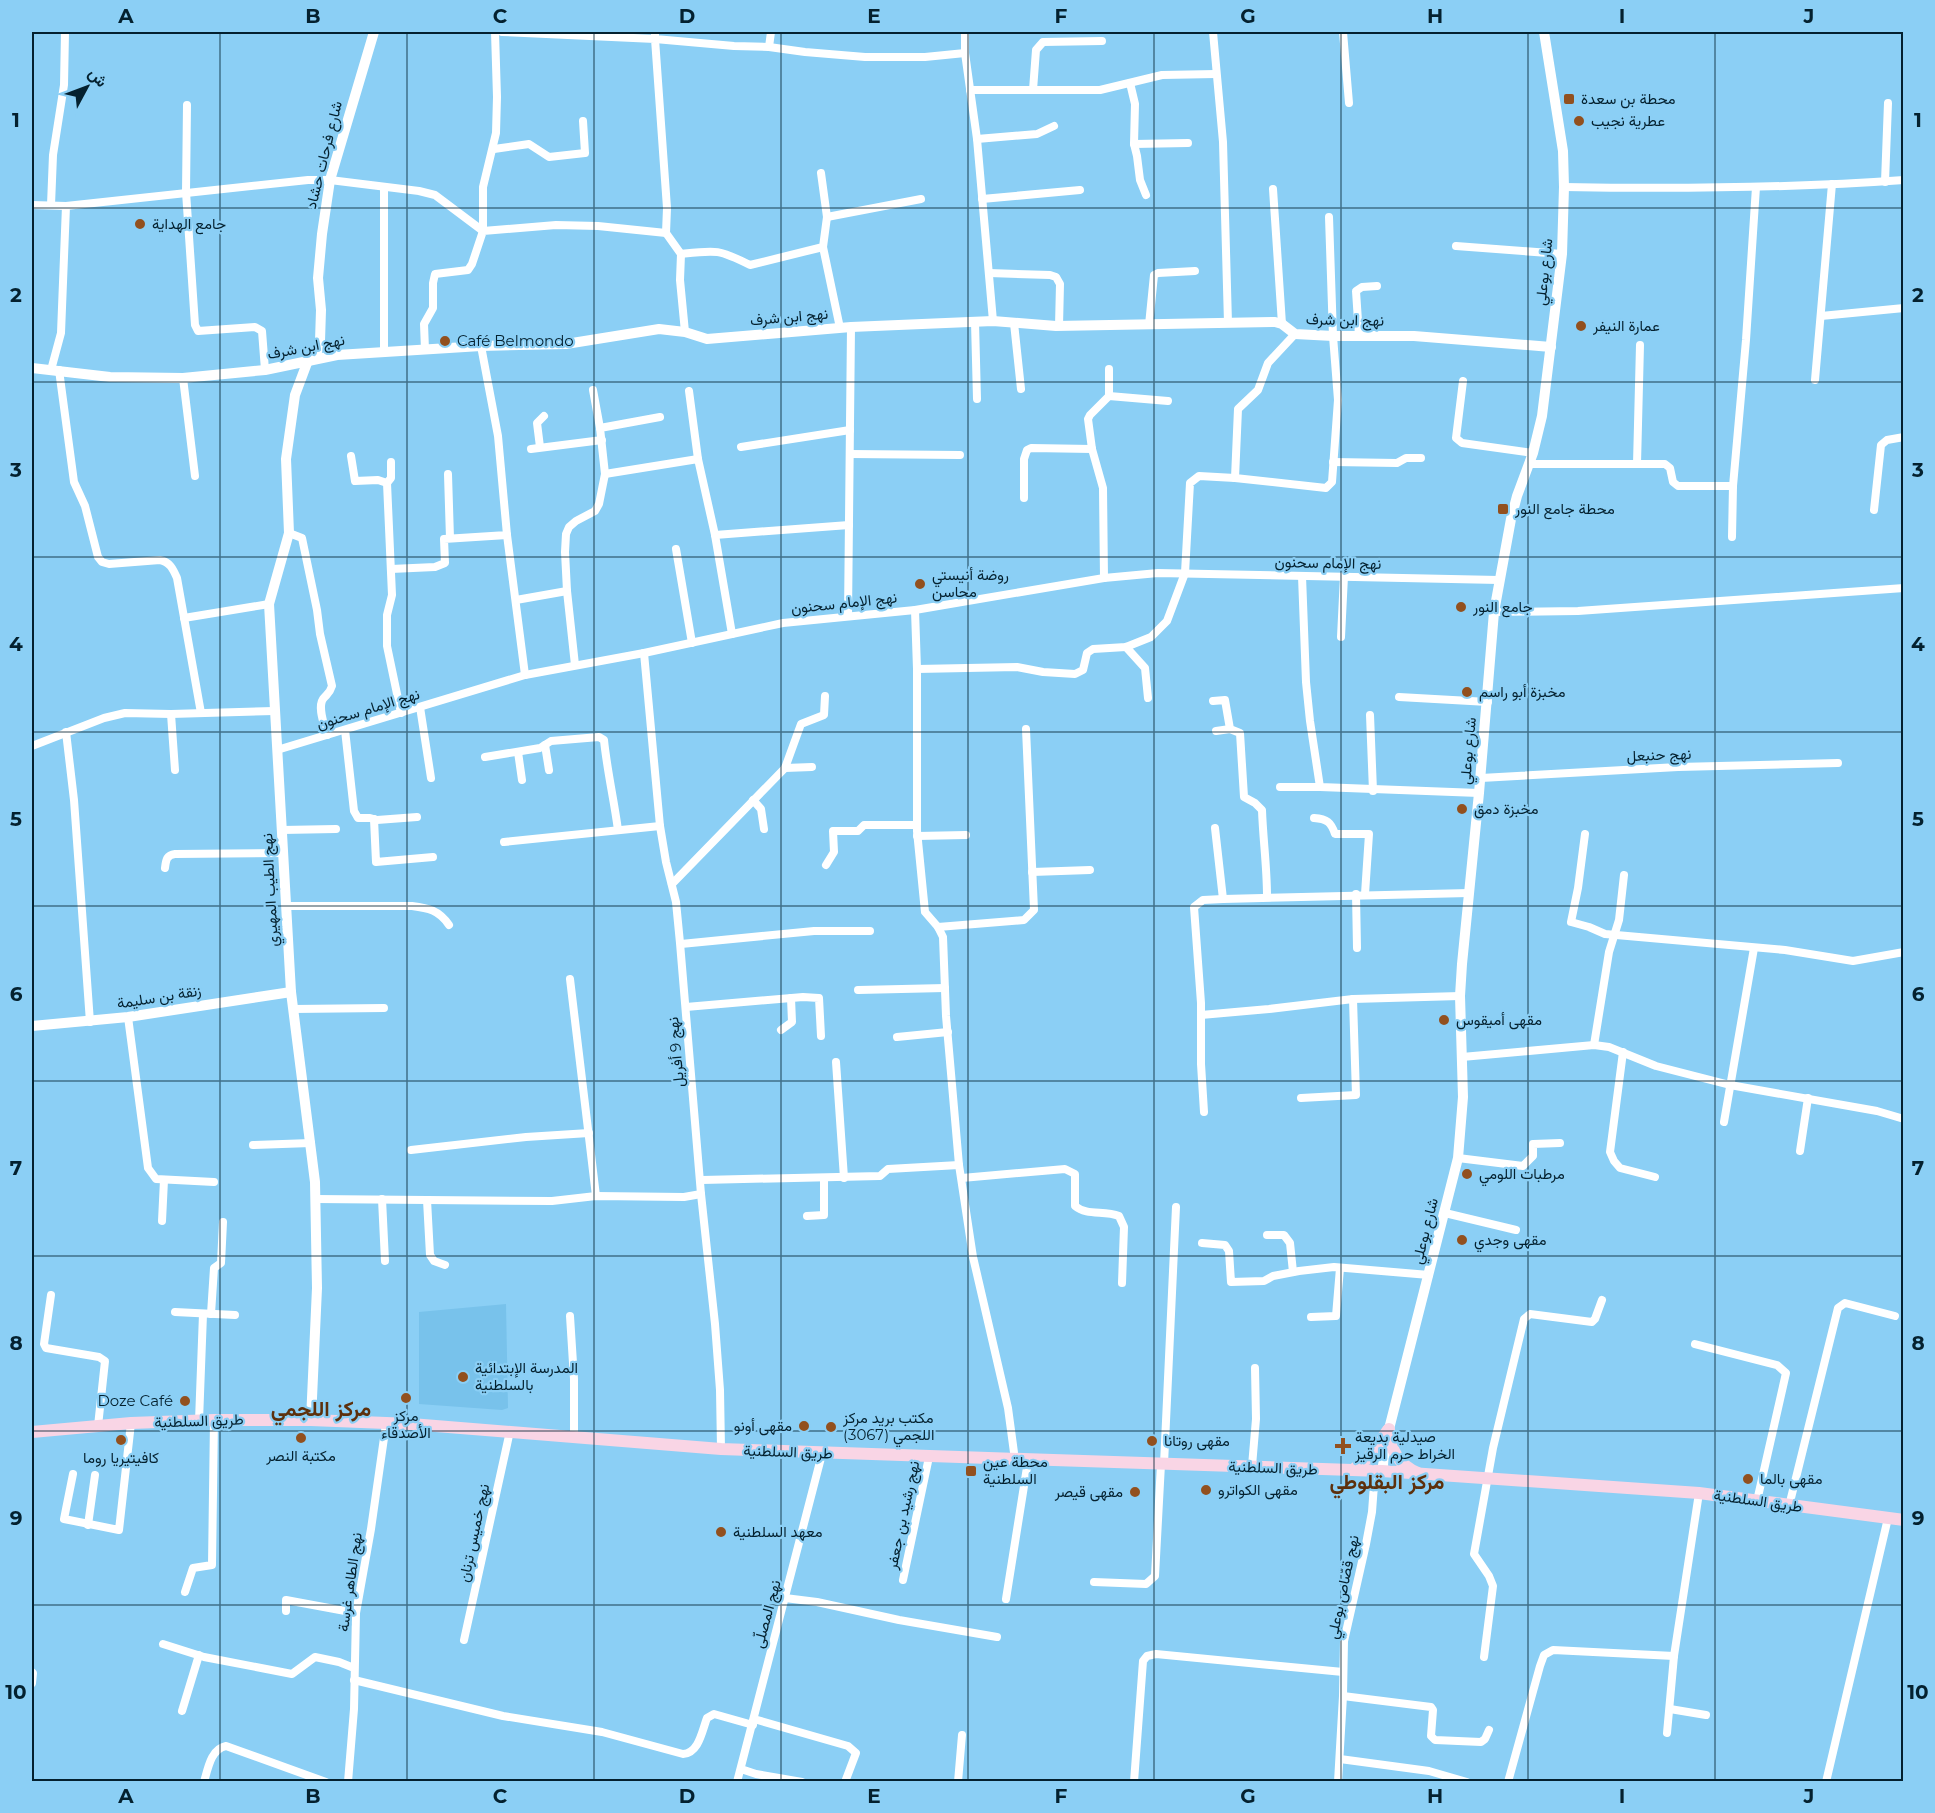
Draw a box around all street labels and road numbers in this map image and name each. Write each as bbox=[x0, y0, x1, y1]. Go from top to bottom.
street label: شارع فرحات حشاد bbox=[301, 99, 348, 211]
street label: شارع بوعلي bbox=[1531, 237, 1560, 307]
street label: نهج ابن شرف bbox=[749, 304, 829, 331]
street label: نهج ابن شرف bbox=[1306, 309, 1384, 332]
street label: نهج ابن شرف bbox=[266, 330, 347, 365]
street label: نهج الإمام سحنون bbox=[1274, 552, 1382, 575]
street label: نهج الإمام سحنون bbox=[790, 587, 898, 620]
street label: نهج الإمام سحنون bbox=[314, 684, 422, 735]
street label: شارع بوعلي bbox=[1455, 716, 1484, 786]
street label: نهج حنبعل bbox=[1626, 744, 1692, 767]
street label: نهج الطيب المهيري bbox=[257, 833, 286, 947]
street label: زنقة بن سليمة bbox=[115, 980, 203, 1014]
street label: نهج 9 أفريل bbox=[663, 1016, 690, 1088]
street label: شارع بوعلي bbox=[1407, 1196, 1446, 1267]
street label: طريق السلطنية bbox=[154, 1409, 244, 1433]
street label: طريق السلطنية bbox=[743, 1440, 833, 1464]
street label: طريق السلطنية bbox=[1228, 1456, 1318, 1480]
street label: نهج رشيد بن جعفر bbox=[882, 1459, 925, 1572]
street label: نهج خميس ترنان bbox=[454, 1482, 495, 1584]
street label: طريق السلطنية bbox=[1712, 1485, 1804, 1517]
street label: نهج الطاهر غرسة bbox=[333, 1531, 368, 1633]
street label: نهج قصّاص بوعلي bbox=[1322, 1533, 1367, 1641]
street label: نهج المصلّى bbox=[748, 1578, 787, 1651]

